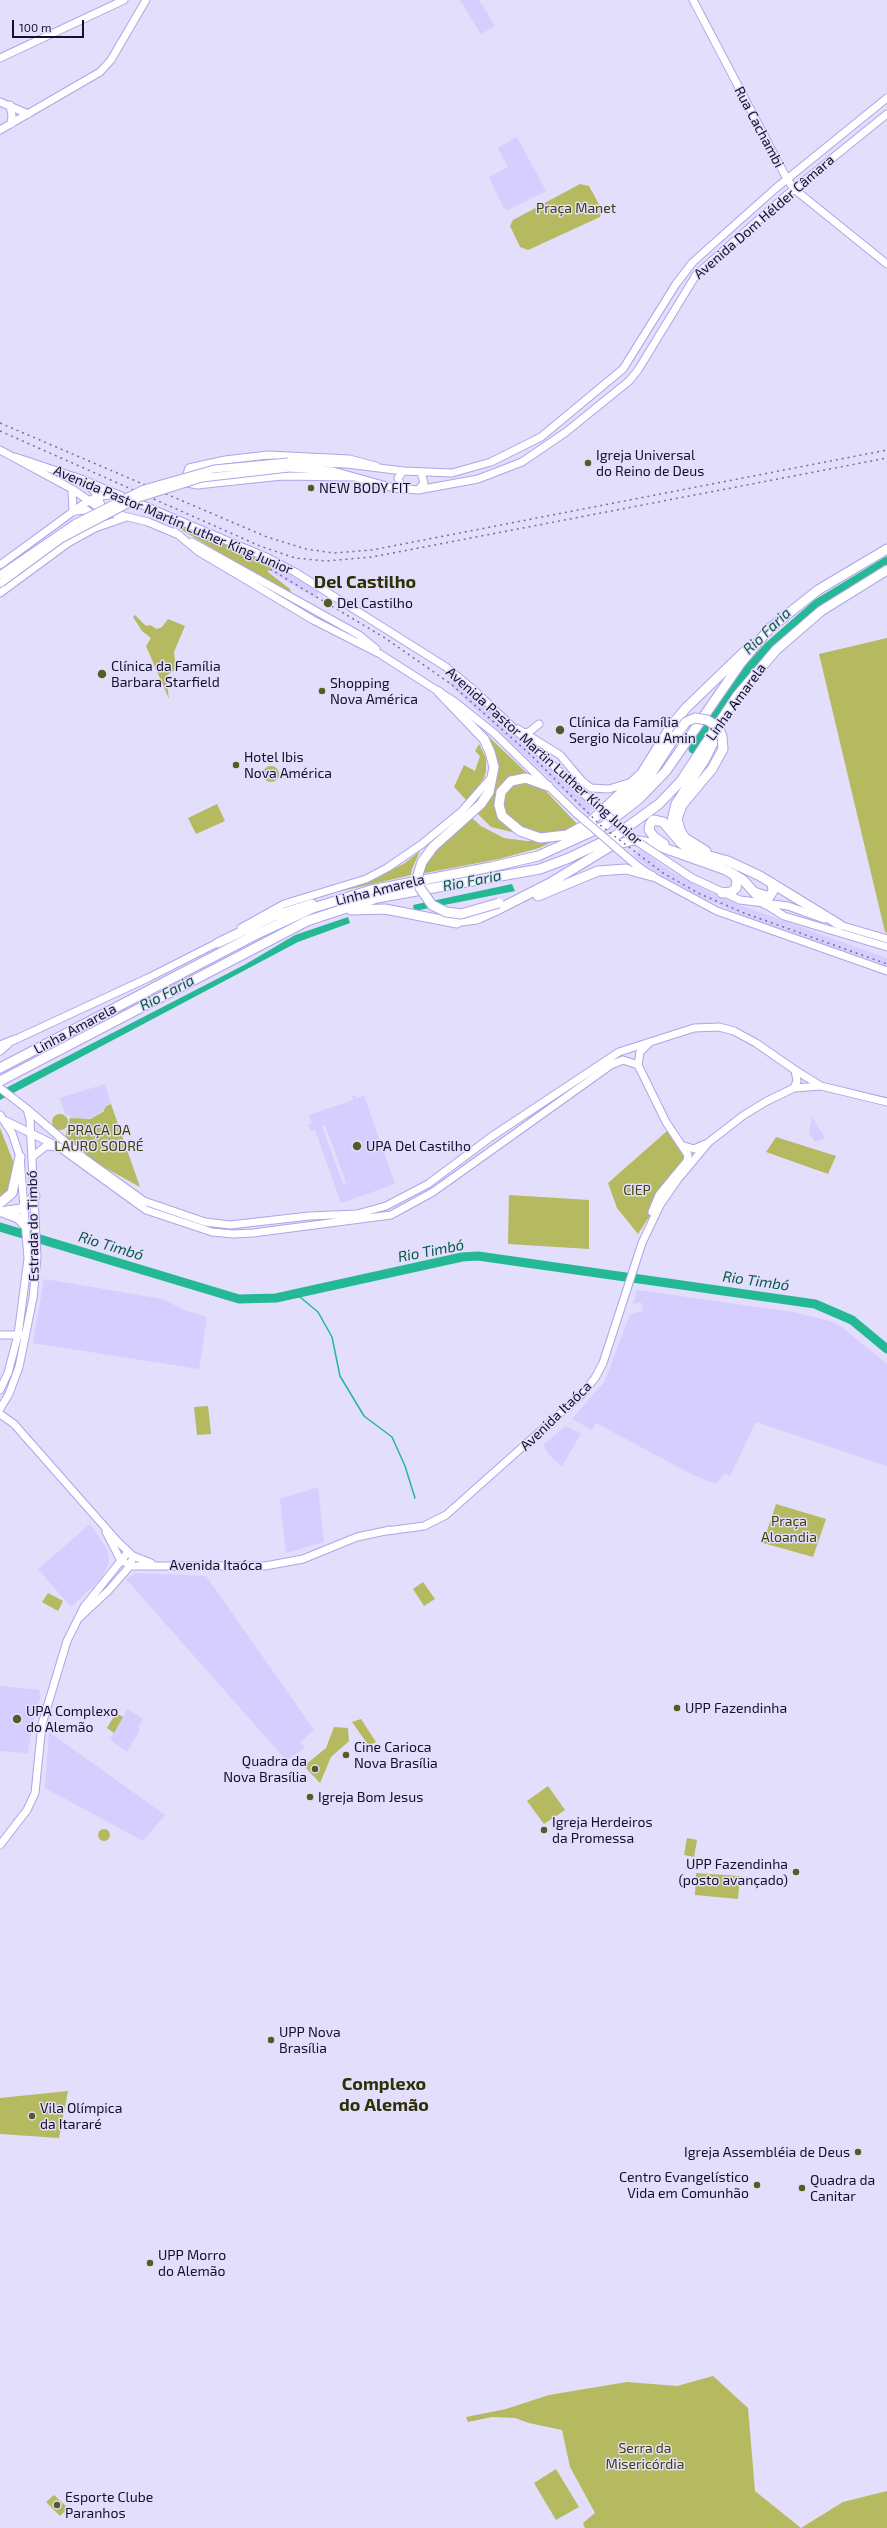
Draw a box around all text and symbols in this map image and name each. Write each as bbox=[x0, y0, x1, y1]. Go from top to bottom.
scale bar bbox=[14, 12, 86, 38]
text: 100 m bbox=[19, 20, 51, 34]
street label: Rua Cachambi bbox=[731, 84, 787, 170]
street label: Avenida Dom Hélder Câmara bbox=[690, 151, 838, 283]
park label: Praça Manet bbox=[536, 200, 616, 216]
place label: Igreja Universal do Reino de Deus bbox=[596, 447, 704, 480]
marker: Igreja Universal do Reino de Deus bbox=[583, 458, 593, 468]
street label: Avenida Pastor Martin Luther King Junior bbox=[51, 462, 295, 578]
place label: NEW BODY FIT bbox=[319, 480, 411, 496]
marker: NEW BODY FIT bbox=[306, 483, 316, 493]
district label: Del Castilho bbox=[314, 571, 416, 593]
place label: Del Castilho bbox=[337, 595, 413, 611]
marker: Del Castilho bbox=[322, 597, 334, 609]
water label: Rio Faria bbox=[739, 604, 795, 658]
place label: Clínica da Família Barbara Starfield bbox=[111, 658, 221, 690]
street label: Linha Amarela bbox=[702, 660, 770, 744]
street label: Avenida Pastor Martin Luther King Junior bbox=[443, 663, 645, 849]
marker: Clínica da Família Barbara Starfield bbox=[96, 668, 108, 680]
place label: Shopping Nova América bbox=[330, 675, 418, 708]
marker: Shopping Nova América bbox=[317, 686, 327, 696]
place label: Clínica da Família Sergio Nicolau Amin bbox=[569, 714, 696, 746]
marker: Clínica da Família Sergio Nicolau Amin bbox=[554, 724, 566, 736]
place label: Hotel Ibis Nova América bbox=[244, 749, 332, 782]
marker: Hotel Ibis Nova América bbox=[231, 760, 241, 770]
water label: Rio Faria bbox=[441, 866, 503, 896]
street label: Linha Amarela bbox=[334, 871, 426, 909]
water label: Rio Faria bbox=[137, 971, 197, 1015]
street label: Linha Amarela bbox=[31, 1000, 119, 1058]
park label: PRAÇA DA LAURO SODRÉ bbox=[54, 1122, 144, 1154]
place label: UPA Del Castilho bbox=[366, 1138, 471, 1154]
marker: UPA Del Castilho bbox=[351, 1140, 363, 1152]
street label: Estrada do Timbó bbox=[24, 1170, 42, 1282]
park label: CIEP bbox=[623, 1182, 651, 1198]
water label: Rio Timbó bbox=[76, 1228, 146, 1264]
water label: Rio Timbó bbox=[396, 1236, 466, 1266]
water label: Rio Timbó bbox=[721, 1267, 791, 1295]
street label: Avenida Itaóca bbox=[517, 1378, 595, 1454]
park label: Praça Aloandia bbox=[761, 1513, 817, 1546]
street label: Avenida Itaóca bbox=[170, 1557, 262, 1573]
place label: UPP Fazendinha bbox=[685, 1700, 787, 1716]
place label: UPA Complexo do Alemão bbox=[26, 1703, 118, 1736]
marker: UPP Fazendinha bbox=[672, 1703, 682, 1713]
marker: UPA Complexo do Alemão bbox=[11, 1713, 23, 1725]
place label: Cine Carioca Nova Brasília bbox=[354, 1739, 438, 1772]
marker: Cine Carioca Nova Brasília bbox=[341, 1750, 351, 1760]
place label: Quadra da Nova Brasília bbox=[223, 1753, 307, 1786]
marker: Quadra da Nova Brasília bbox=[310, 1764, 320, 1774]
place label: Igreja Bom Jesus bbox=[318, 1789, 423, 1805]
marker: Igreja Bom Jesus bbox=[305, 1792, 315, 1802]
place label: Igreja Herdeiros da Promessa bbox=[552, 1814, 653, 1846]
marker: Igreja Herdeiros da Promessa bbox=[539, 1825, 549, 1835]
place label: UPP Fazendinha (posto avançado) bbox=[678, 1856, 788, 1888]
marker: UPP Fazendinha (posto avançado) bbox=[791, 1867, 801, 1877]
place label: UPP Nova Brasília bbox=[279, 2024, 341, 2056]
marker: UPP Nova Brasília bbox=[266, 2035, 276, 2045]
district label: Complexo do Alemão bbox=[339, 2073, 429, 2116]
place label: Vila Olímpica da Itararé bbox=[40, 2100, 122, 2132]
marker: Vila Olímpica da Itararé bbox=[27, 2111, 37, 2121]
place label: Igreja Assembléia de Deus bbox=[684, 2144, 850, 2160]
marker: Igreja Assembléia de Deus bbox=[853, 2147, 863, 2157]
place label: Centro Evangelístico Vida em Comunhão bbox=[619, 2169, 749, 2202]
place label: Quadra da Canitar bbox=[810, 2172, 875, 2204]
marker: Centro Evangelístico Vida em Comunhão bbox=[752, 2180, 762, 2190]
marker: Quadra da Canitar bbox=[797, 2183, 807, 2193]
place label: UPP Morro do Alemão bbox=[158, 2247, 226, 2280]
marker: UPP Morro do Alemão bbox=[145, 2258, 155, 2268]
park label: Serra da Misericórdia bbox=[606, 2440, 684, 2472]
place label: Esporte Clube Paranhos bbox=[65, 2489, 153, 2522]
marker: Esporte Clube Paranhos bbox=[52, 2500, 62, 2510]

